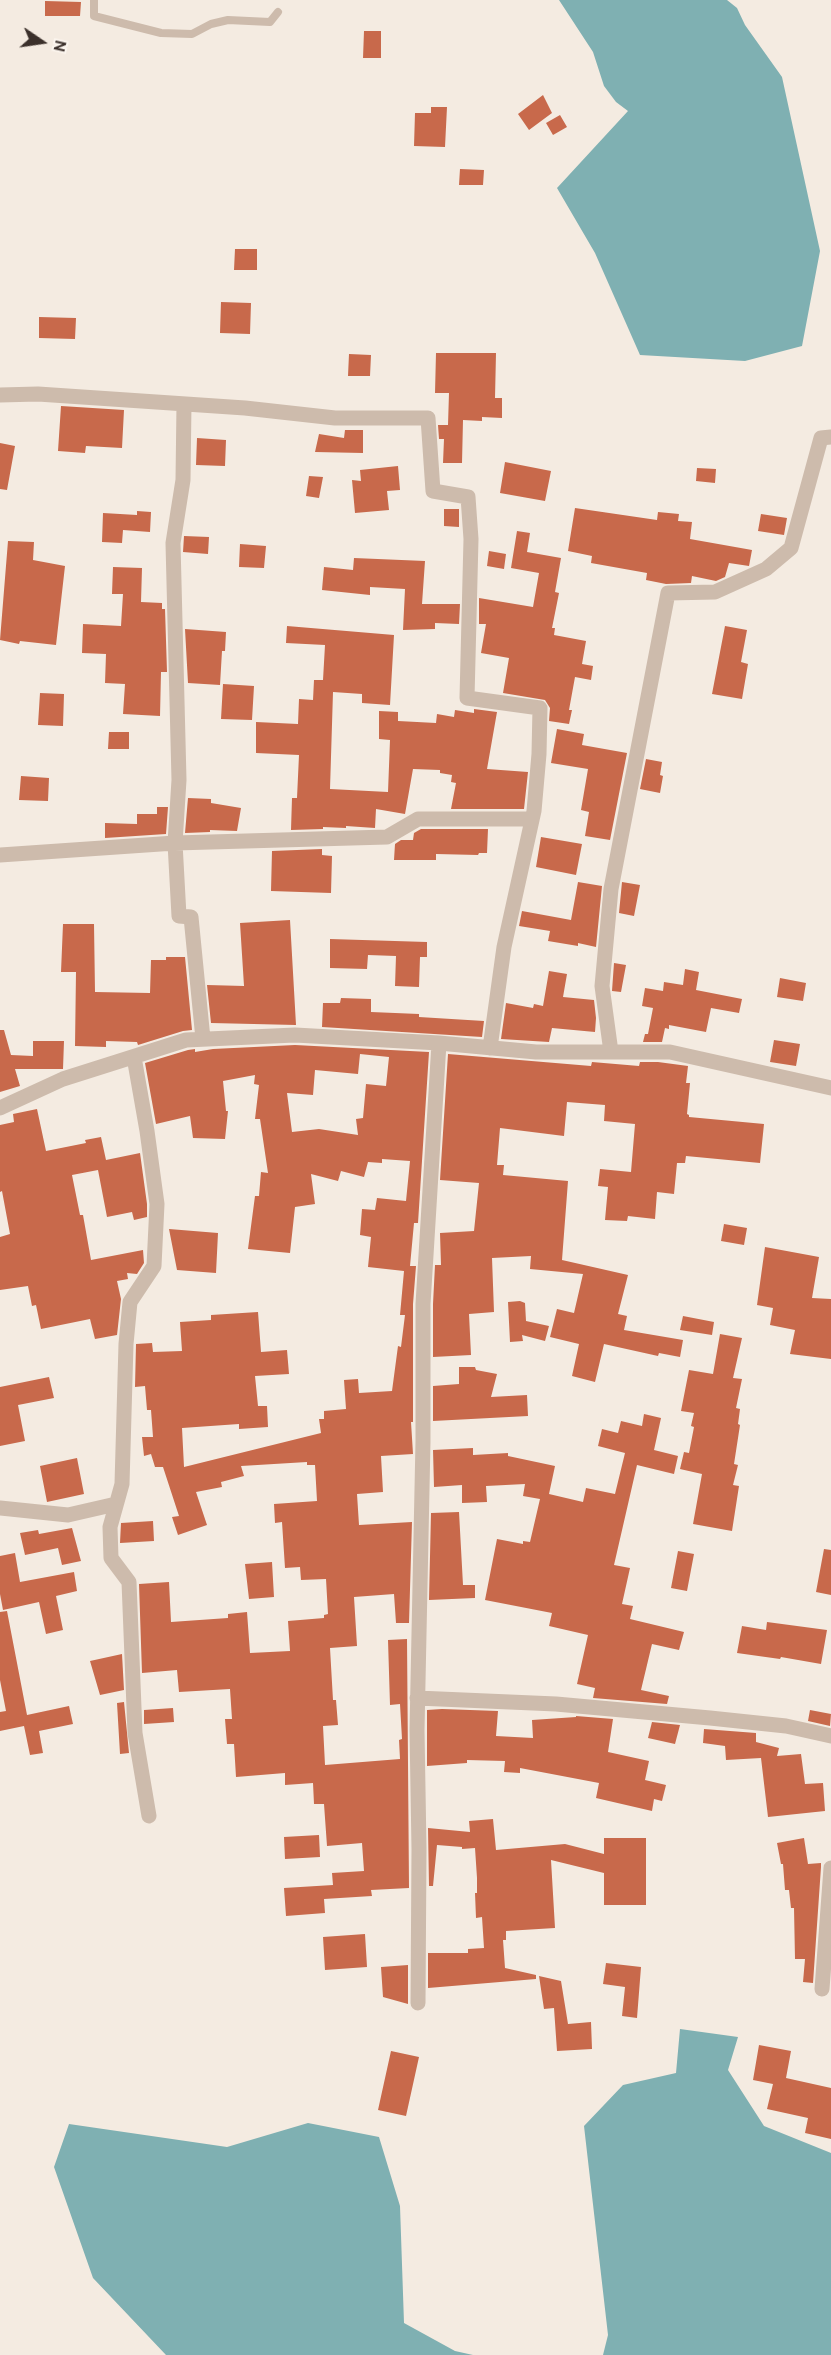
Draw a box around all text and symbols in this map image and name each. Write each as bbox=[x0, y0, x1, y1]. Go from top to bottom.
north arrow bbox=[12, 12, 72, 72]
text: N bbox=[49, 39, 71, 54]

